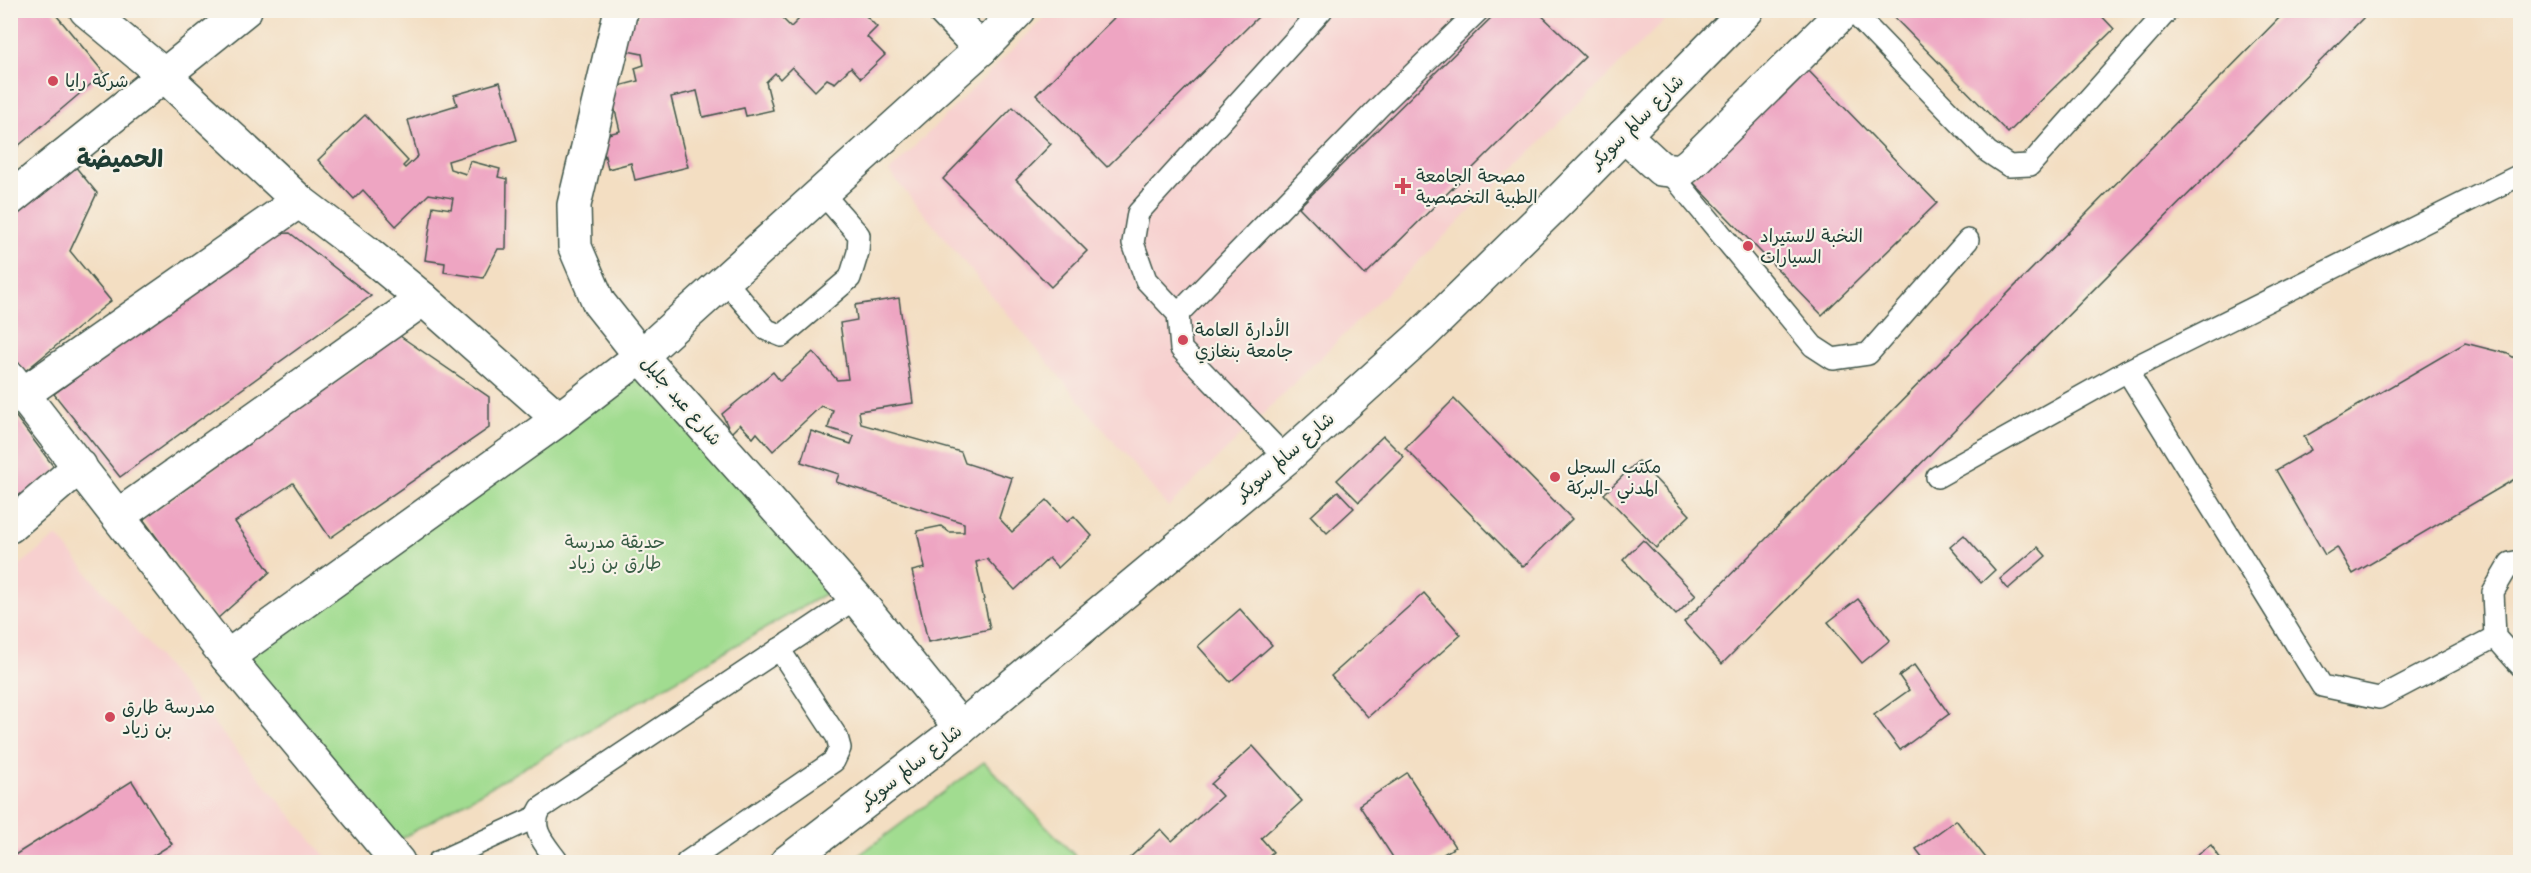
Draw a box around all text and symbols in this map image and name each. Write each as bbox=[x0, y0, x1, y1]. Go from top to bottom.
place label: شركة رايا bbox=[65, 71, 129, 92]
street label: شارع سالم سويكر bbox=[1584, 71, 1690, 177]
marker: شركة رايا bbox=[46, 74, 60, 88]
district label: الحميضة bbox=[77, 145, 163, 173]
place label: مصحة الجامعة الطبية التخصصية bbox=[1416, 166, 1538, 208]
marker: مصحة الجامعة الطبية التخصصية bbox=[1394, 177, 1412, 195]
place label: النخبة لاستيراد السيارات bbox=[1760, 226, 1863, 268]
marker: النخبة لاستيراد السيارات bbox=[1741, 239, 1755, 253]
place label: الأدارة العامة جامعة بنغازي bbox=[1195, 318, 1293, 364]
marker: الأدارة العامة جامعة بنغازي bbox=[1176, 333, 1190, 347]
street label: شارع عبد جليل bbox=[636, 352, 726, 451]
street label: شارع سالم سويكر bbox=[1230, 408, 1341, 509]
place label: مكتب السجل المدني -البركة bbox=[1567, 457, 1661, 504]
marker: مكتب السجل المدني -البركة bbox=[1548, 470, 1562, 484]
park label: حديقة مدرسة طارق بن زياد bbox=[565, 532, 665, 574]
place label: مدرسة طارق بن زياد bbox=[122, 697, 215, 739]
marker: مدرسة طارق بن زياد bbox=[103, 710, 117, 724]
street label: شارع سالم سويكر bbox=[854, 721, 968, 817]

